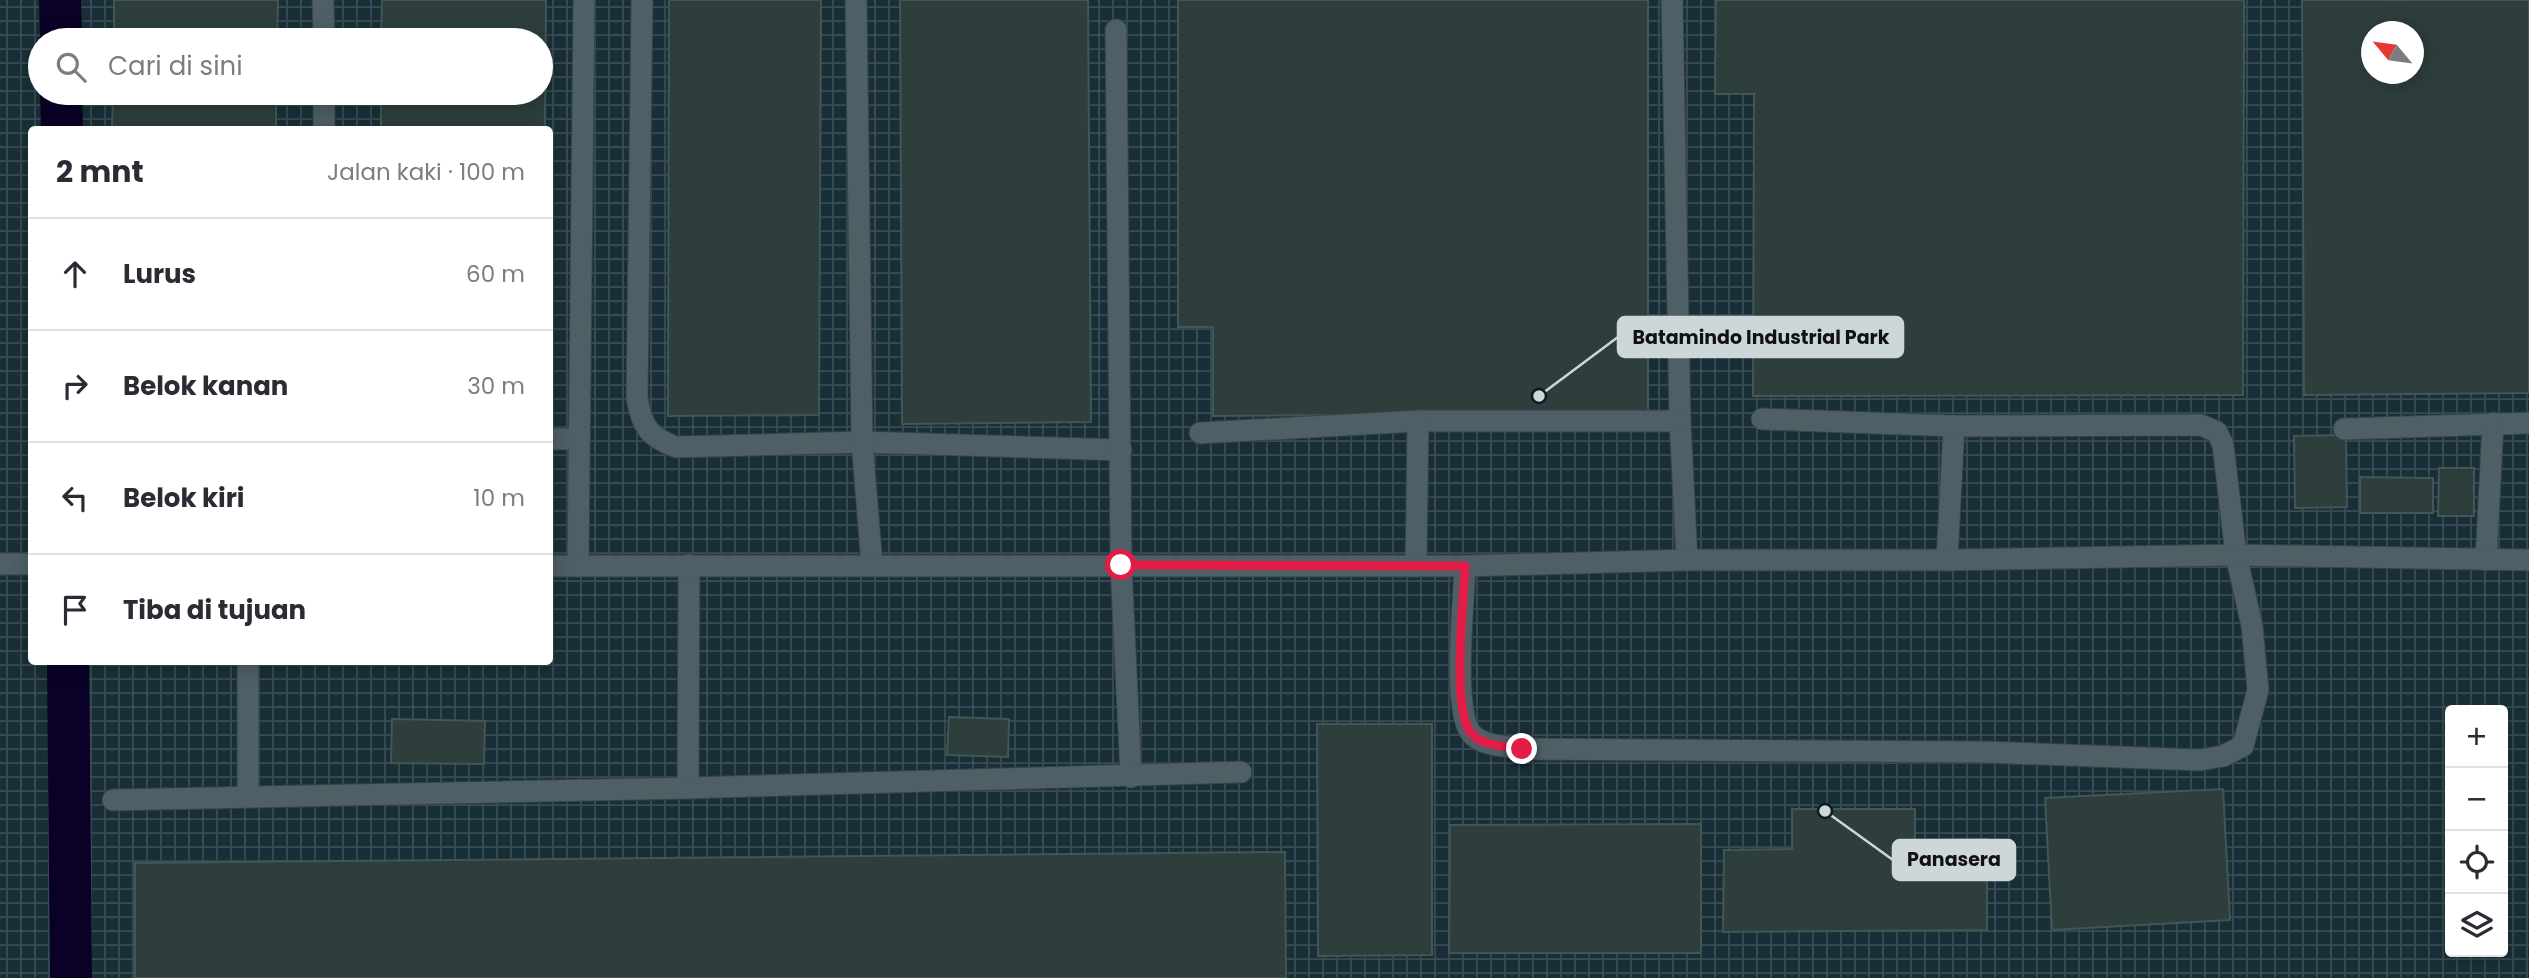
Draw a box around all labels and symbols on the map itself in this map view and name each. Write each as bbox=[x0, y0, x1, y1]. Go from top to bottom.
north arrow bbox=[2361, 21, 2424, 84]
callout: Batamindo Industrial Park bbox=[1618, 317, 1903, 357]
text: Batamindo Industrial Park bbox=[1633, 324, 1890, 351]
route start bbox=[1105, 549, 1136, 580]
route end bbox=[1506, 733, 1537, 764]
callout: Panasera bbox=[1893, 840, 2015, 880]
text: Panasera bbox=[1907, 846, 2001, 873]

